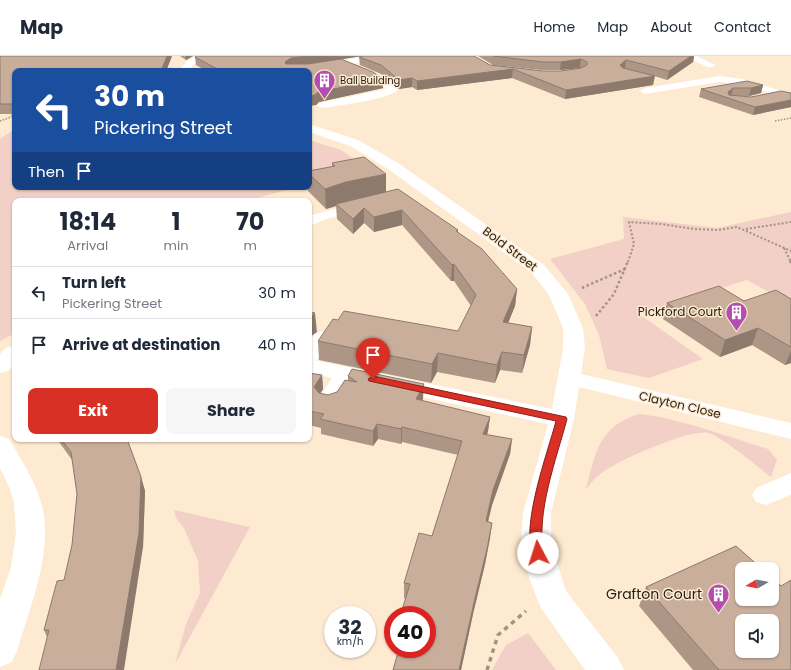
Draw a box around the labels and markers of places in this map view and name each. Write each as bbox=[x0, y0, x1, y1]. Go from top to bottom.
building icon: Ball Building bbox=[312, 67, 338, 100]
place label: Ball Building bbox=[340, 73, 400, 88]
building icon: Pickford Court bbox=[724, 299, 750, 332]
place label: Pickford Court bbox=[638, 303, 722, 320]
pin bbox=[356, 338, 390, 379]
building icon: Grafton Court bbox=[705, 581, 731, 614]
place label: Grafton Court bbox=[606, 584, 702, 604]

